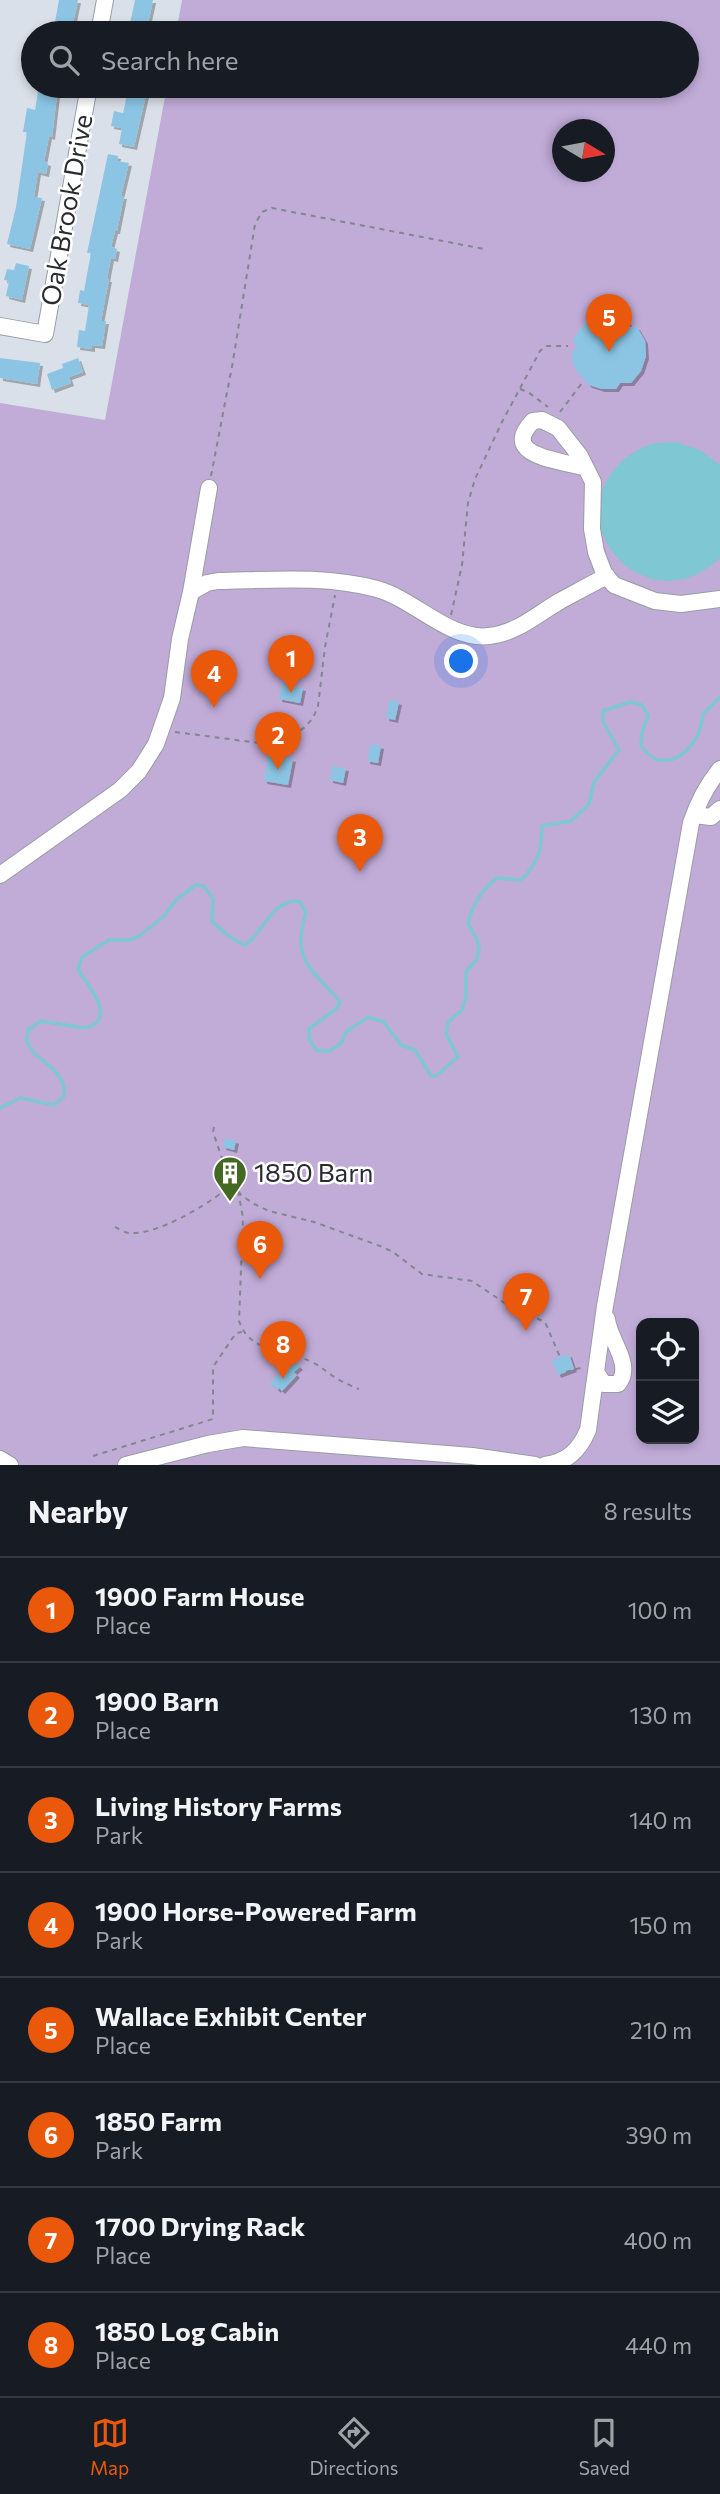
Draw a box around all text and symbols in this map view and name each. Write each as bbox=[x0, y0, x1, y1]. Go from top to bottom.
search box bbox=[21, 21, 699, 98]
icon: search bbox=[45, 41, 83, 79]
text: Search here bbox=[101, 44, 239, 75]
street label: Oak Brook Drive bbox=[33, 112, 98, 308]
north arrow bbox=[552, 119, 615, 182]
pin: 5 bbox=[586, 294, 632, 352]
pin: 1 bbox=[268, 635, 314, 693]
your location bbox=[444, 644, 478, 678]
pin: 4 bbox=[191, 650, 237, 708]
pin: 2 bbox=[255, 712, 301, 770]
pin: 3 bbox=[337, 814, 383, 872]
building icon: 1850 Barn bbox=[211, 1154, 249, 1203]
place label: 1850 Barn bbox=[254, 1156, 373, 1187]
pin: 6 bbox=[237, 1221, 283, 1279]
pin: 7 bbox=[503, 1273, 549, 1331]
map controls bbox=[636, 1318, 699, 1444]
button: locate bbox=[636, 1318, 699, 1381]
pin: 8 bbox=[260, 1321, 306, 1379]
button: layers bbox=[636, 1381, 699, 1444]
text: Nearby bbox=[28, 1492, 128, 1529]
text: 8 results bbox=[604, 1497, 692, 1525]
text: 1900 Farm House bbox=[95, 1580, 305, 1611]
text: 1 bbox=[46, 1596, 56, 1624]
text: 100 m bbox=[628, 1596, 692, 1624]
text: Place bbox=[95, 1611, 151, 1639]
text: 1900 Barn bbox=[95, 1685, 219, 1716]
text: 2 bbox=[44, 1701, 58, 1729]
text: 130 m bbox=[630, 1701, 692, 1729]
text: Place bbox=[95, 1716, 151, 1744]
text: Living History Farms bbox=[95, 1790, 342, 1821]
text: 3 bbox=[44, 1806, 58, 1834]
text: 140 m bbox=[629, 1806, 692, 1834]
text: Park bbox=[95, 1821, 143, 1849]
text: 1900 Horse-Powered Farm bbox=[95, 1895, 417, 1926]
text: 4 bbox=[44, 1911, 58, 1939]
text: 150 m bbox=[629, 1911, 692, 1939]
text: Park bbox=[95, 1926, 143, 1954]
text: Wallace Exhibit Center bbox=[95, 2000, 367, 2031]
text: 5 bbox=[44, 2016, 58, 2044]
text: 210 m bbox=[630, 2016, 692, 2044]
text: Place bbox=[95, 2031, 151, 2059]
text: 1850 Farm bbox=[95, 2105, 222, 2136]
text: 6 bbox=[44, 2121, 58, 2149]
text: 390 m bbox=[625, 2121, 692, 2149]
text: Park bbox=[95, 2136, 143, 2164]
text: 1700 Drying Rack bbox=[95, 2210, 305, 2241]
text: 7 bbox=[45, 2226, 57, 2254]
text: 400 m bbox=[624, 2226, 692, 2254]
text: Place bbox=[95, 2241, 151, 2269]
text: 1850 Log Cabin bbox=[95, 2315, 279, 2346]
text: 8 bbox=[44, 2331, 58, 2359]
text: 440 m bbox=[625, 2331, 692, 2359]
text: Place bbox=[95, 2346, 151, 2374]
tab: Map bbox=[90, 2414, 129, 2479]
tab: Directions bbox=[309, 2414, 399, 2479]
tab: Saved bbox=[579, 2414, 630, 2479]

